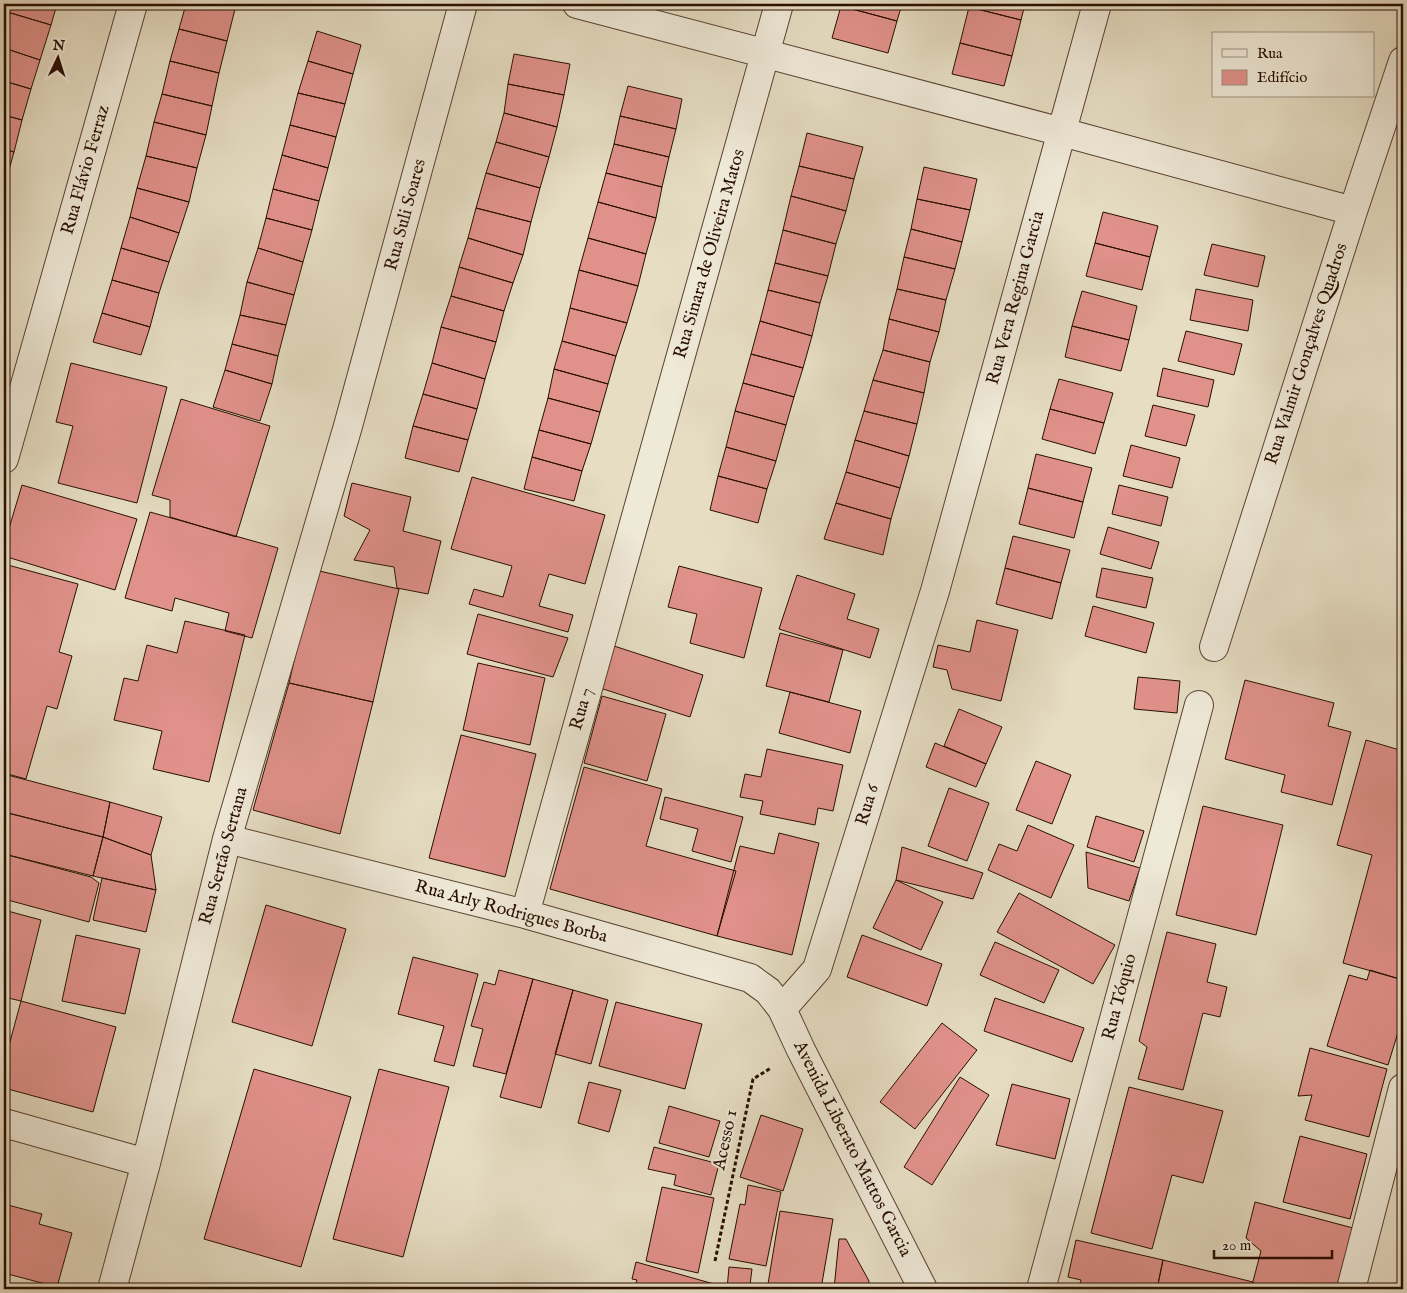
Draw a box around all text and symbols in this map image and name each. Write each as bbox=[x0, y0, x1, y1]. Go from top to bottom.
north arrow bbox=[32, 32, 82, 82]
legend bbox=[1212, 32, 1374, 98]
text: N bbox=[51, 37, 66, 55]
text: Rua bbox=[1257, 44, 1283, 63]
text: Edifício bbox=[1257, 68, 1307, 87]
street label: Rua Flávio Ferraz bbox=[57, 103, 115, 237]
street label: Rua Sinara de Oliveira Matos bbox=[669, 147, 751, 361]
street label: Rua Suli Soares bbox=[380, 157, 432, 273]
street label: Rua Vera Regina Garcia bbox=[982, 208, 1050, 387]
street label: Rua Valmir Gonçalves Quadros bbox=[1260, 240, 1354, 468]
street label: Rua 7 bbox=[565, 685, 599, 733]
street label: Rua 6 bbox=[851, 781, 885, 829]
street label: Rua Sertão Sertana bbox=[195, 784, 254, 927]
street label: Rua Arly Rodrigues Borba bbox=[412, 875, 610, 949]
street label: Rua Tóquio bbox=[1097, 951, 1143, 1043]
street label: Avenida Liberato Mattos Garcia bbox=[787, 1036, 917, 1261]
street label: Acesso 1 bbox=[708, 1108, 744, 1173]
scale bar bbox=[1214, 1228, 1332, 1260]
text: 20 m bbox=[1222, 1236, 1252, 1255]

